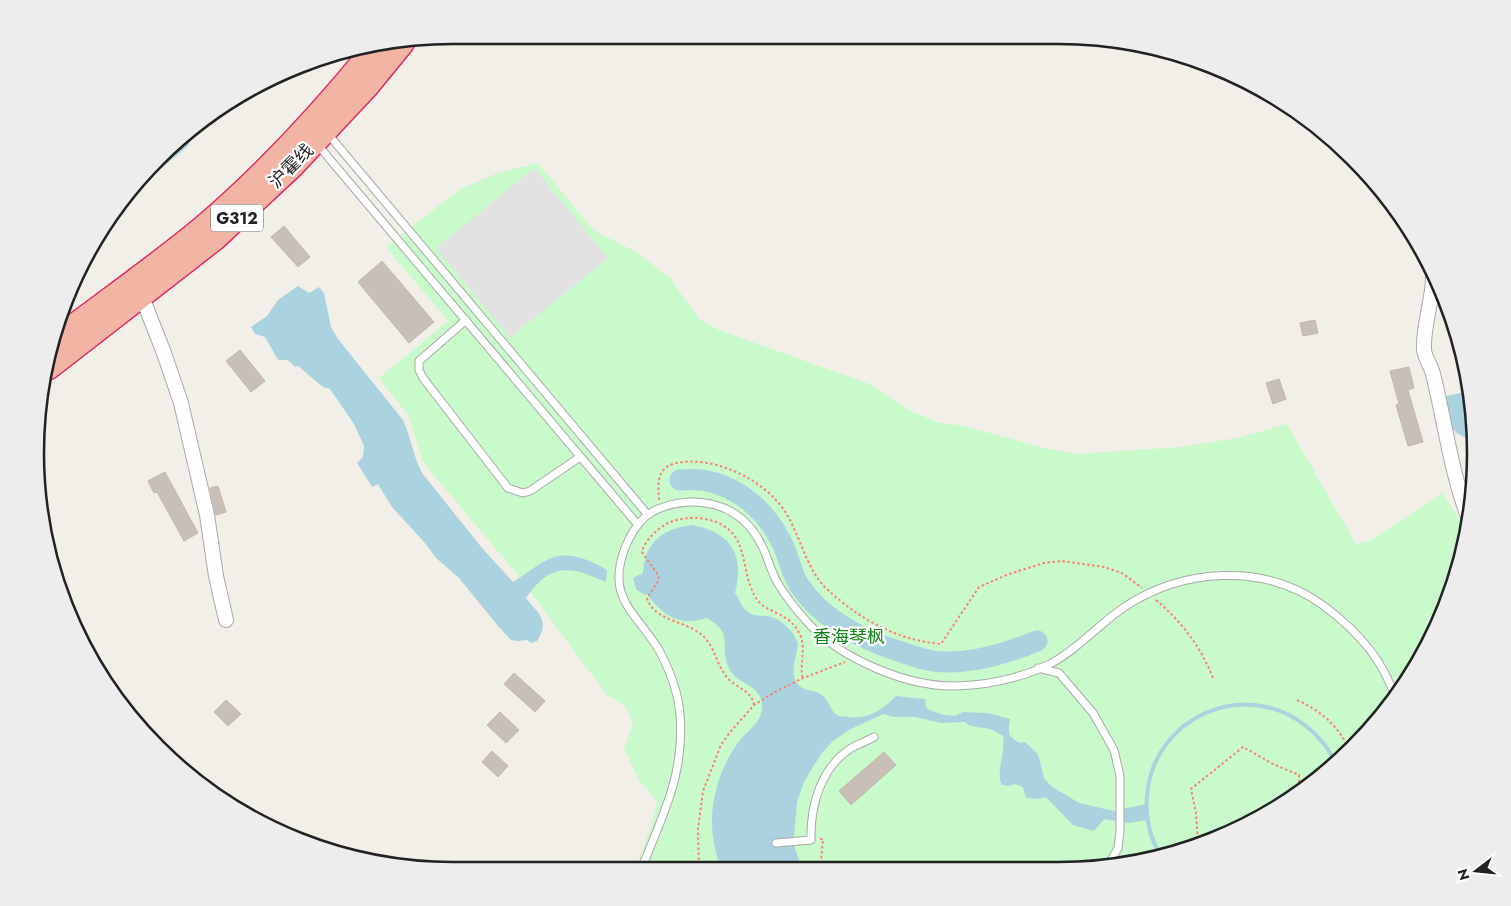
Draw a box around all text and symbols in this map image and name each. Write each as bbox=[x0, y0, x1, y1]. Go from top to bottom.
street label: 沪霍线 bbox=[263, 138, 319, 194]
road number: G312 bbox=[211, 204, 263, 232]
park label: 香海琴枫 bbox=[813, 624, 885, 650]
north arrow bbox=[1451, 846, 1501, 896]
text: N bbox=[1452, 866, 1475, 883]

